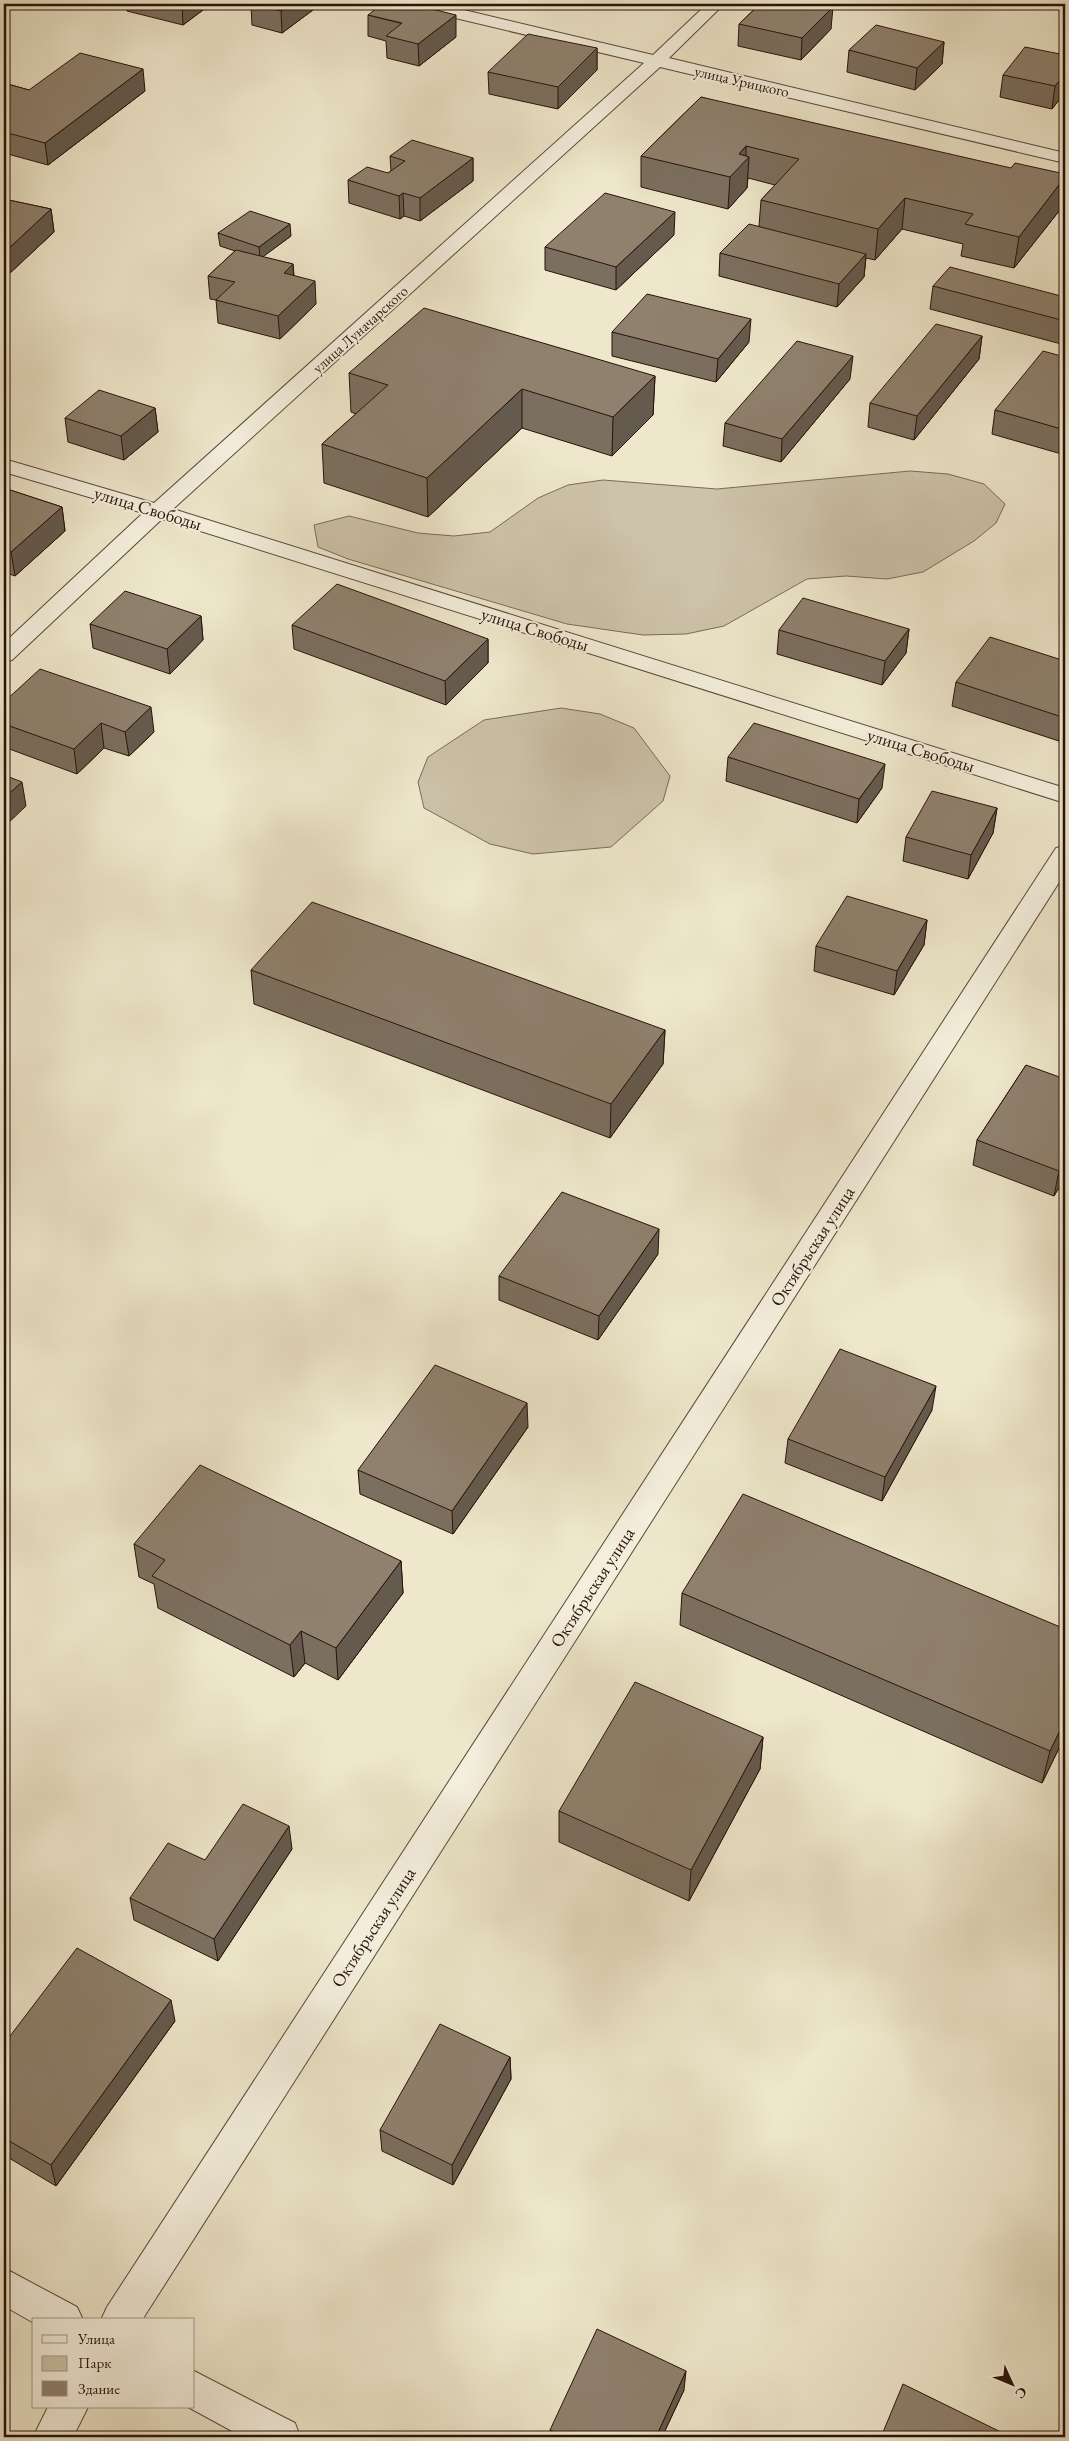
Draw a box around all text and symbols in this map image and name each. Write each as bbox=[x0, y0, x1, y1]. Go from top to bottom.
street label: улица Урицкого bbox=[693, 61, 791, 101]
street label: улица Луначарского bbox=[308, 281, 412, 377]
street label: улица Свободы bbox=[92, 481, 204, 535]
street label: улица Свободы bbox=[479, 602, 591, 656]
street label: улица Свободы bbox=[865, 723, 977, 777]
street label: Октябрьская улица bbox=[765, 1181, 860, 1310]
street label: Октябрьская улица bbox=[545, 1522, 640, 1651]
street label: Октябрьская улица bbox=[326, 1862, 421, 1991]
legend bbox=[32, 2318, 195, 2408]
text: Улица bbox=[77, 2329, 115, 2348]
text: Парк bbox=[78, 2353, 111, 2372]
north arrow bbox=[986, 2358, 1036, 2408]
text: Здание bbox=[78, 2379, 120, 2398]
text: С bbox=[1011, 2383, 1031, 2403]

